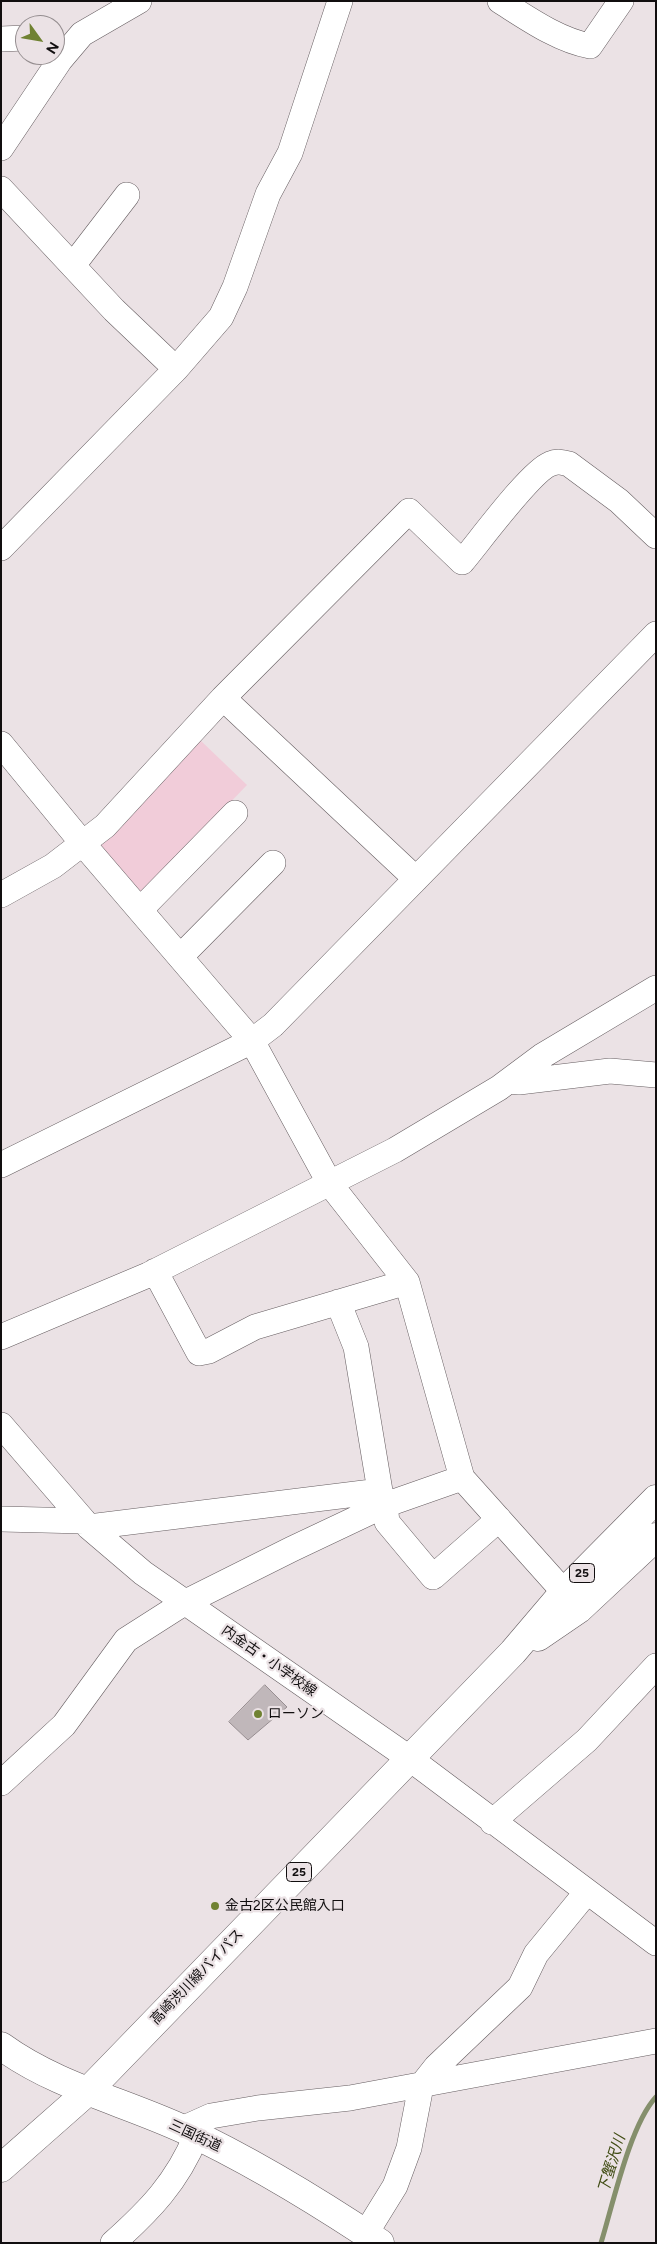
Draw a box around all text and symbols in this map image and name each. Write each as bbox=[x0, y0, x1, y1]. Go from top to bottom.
north arrow bbox=[15, 15, 65, 65]
text: N bbox=[42, 39, 62, 57]
road number: 25 bbox=[570, 1564, 594, 1582]
street label: 内金古・小学校線 bbox=[218, 1622, 320, 1700]
place label: ローソン bbox=[268, 1706, 324, 1722]
marker: ローソン bbox=[252, 1708, 264, 1720]
road number: 25 bbox=[286, 1862, 312, 1881]
place label: 金古2区公民館入口 bbox=[225, 1898, 345, 1914]
marker: 金古2区公民館入口 bbox=[209, 1900, 221, 1912]
street label: 高崎渋川線バイパス bbox=[147, 1926, 247, 2028]
street label: 三国街道 bbox=[166, 2117, 224, 2155]
water label: 下蟹沢川 bbox=[595, 2133, 629, 2195]

